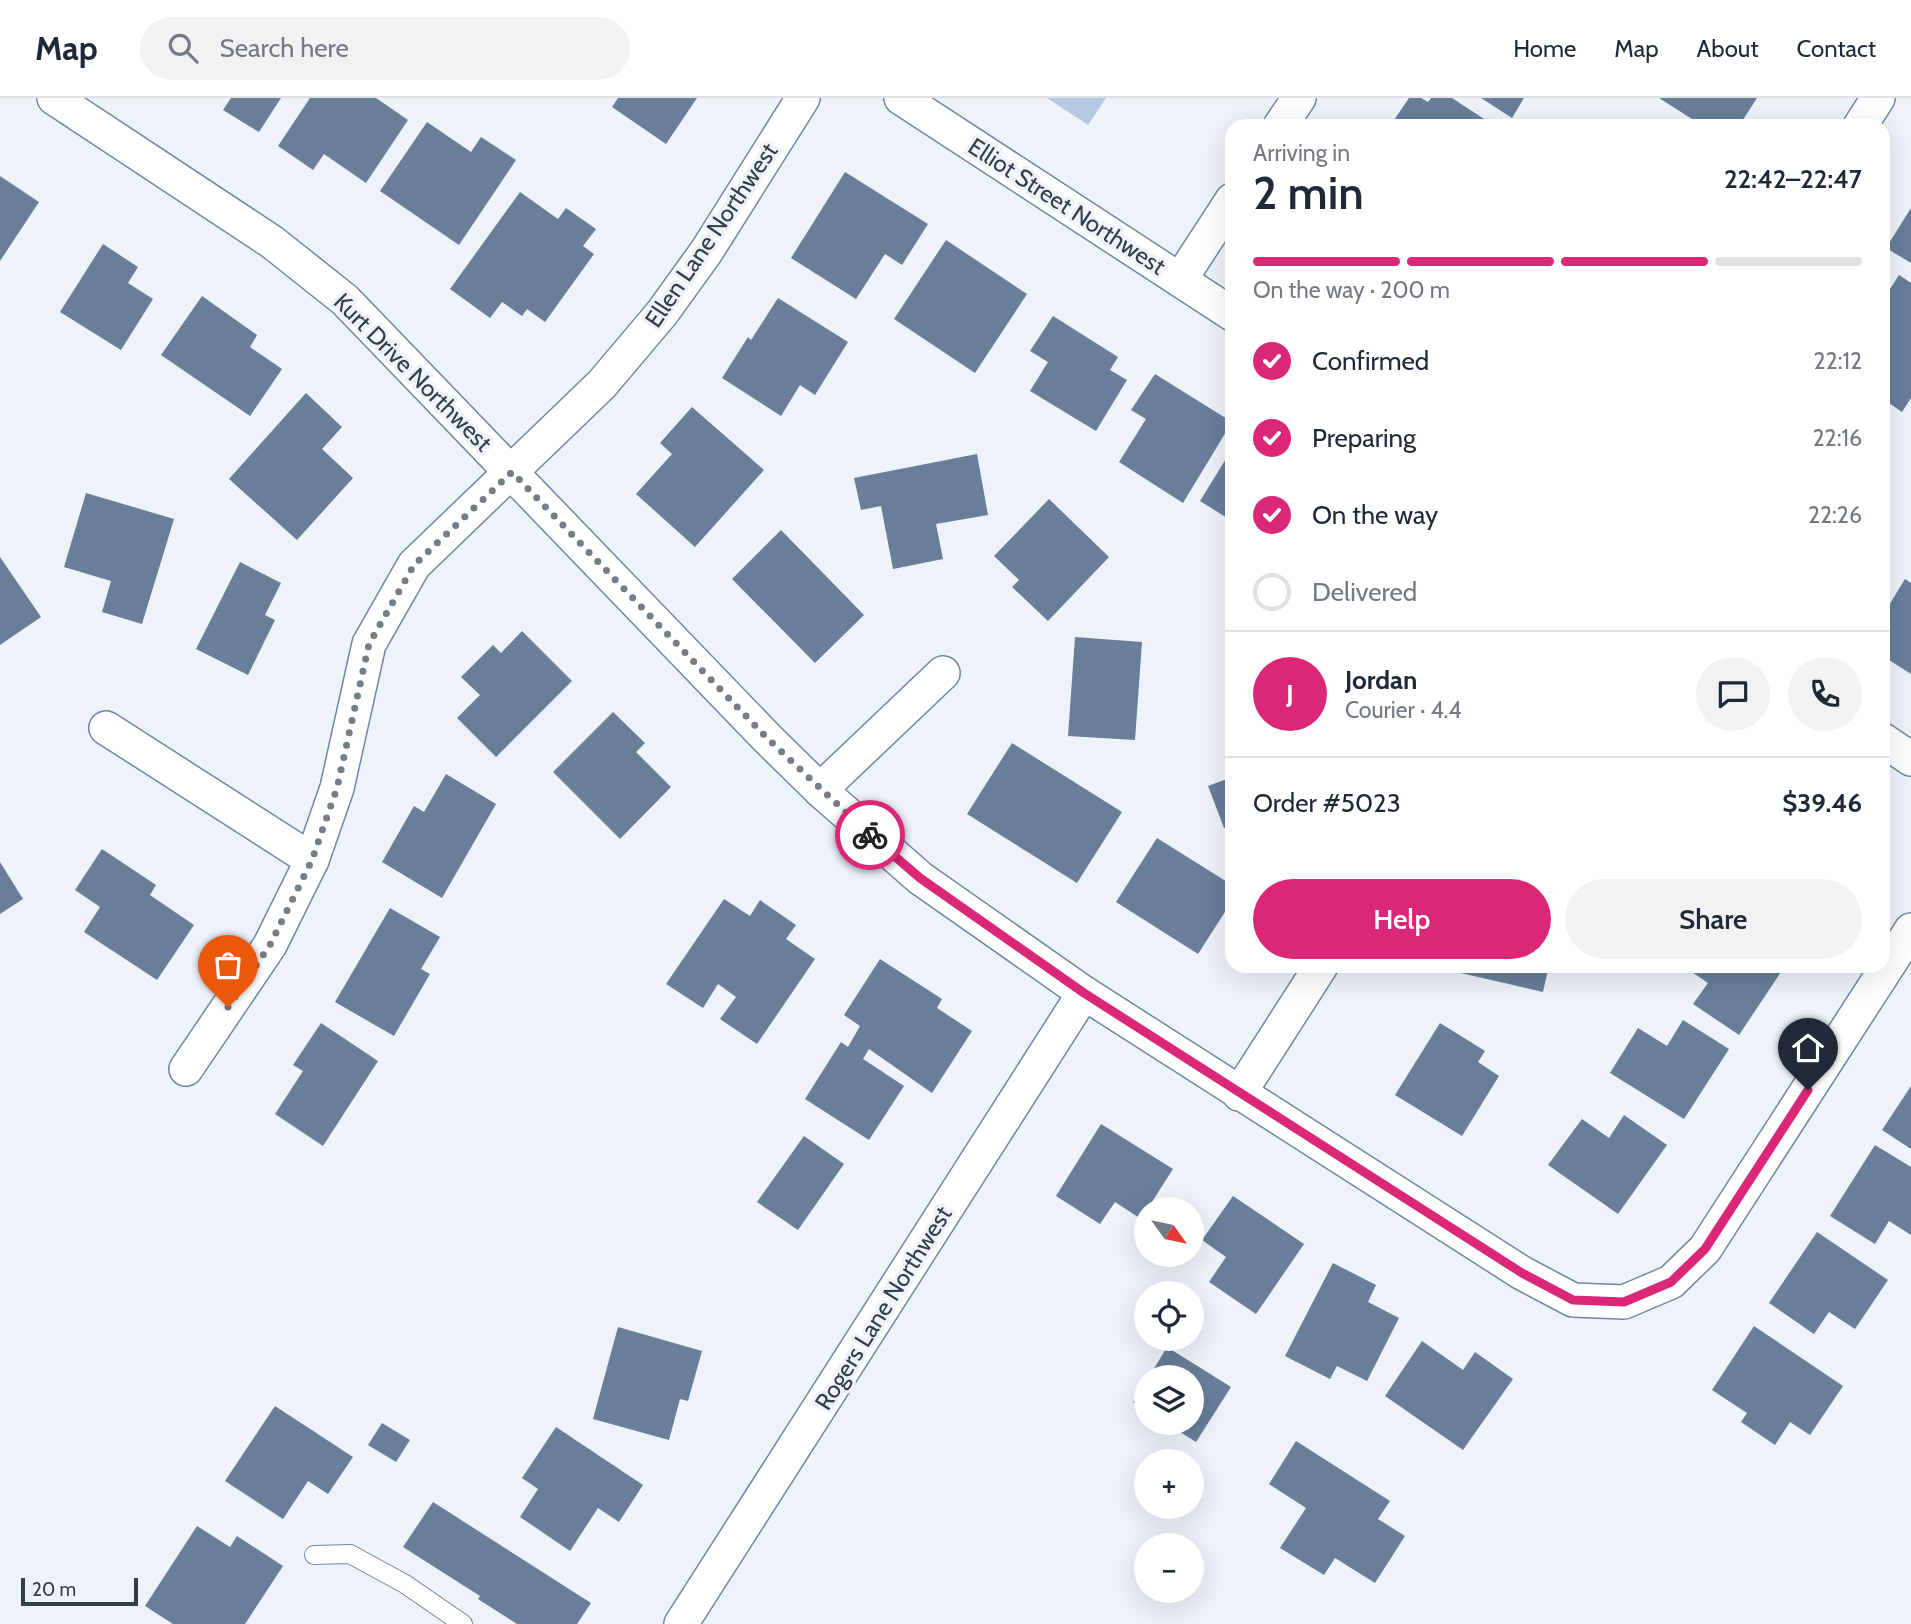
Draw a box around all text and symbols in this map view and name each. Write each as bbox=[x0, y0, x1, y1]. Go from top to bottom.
search box bbox=[140, 17, 630, 80]
text: Map bbox=[35, 28, 98, 68]
icon: search bbox=[164, 29, 202, 67]
text: Search here bbox=[220, 32, 349, 64]
text: Home bbox=[1513, 34, 1576, 63]
text: Map bbox=[1614, 34, 1659, 63]
text: About bbox=[1697, 34, 1759, 63]
text: Contact bbox=[1797, 34, 1876, 63]
street label: Elliot Street Northwest bbox=[963, 131, 1171, 281]
street label: Ellen Lane Northwest bbox=[639, 137, 783, 333]
text: Arriving in bbox=[1253, 139, 1350, 167]
text: 22:42–22:47 bbox=[1724, 163, 1862, 195]
text: 2 min bbox=[1253, 165, 1364, 221]
text: On the way · 200 m bbox=[1253, 276, 1450, 304]
street label: Kurt Drive Northwest bbox=[328, 287, 498, 457]
icon: check bbox=[1253, 342, 1291, 380]
text: Confirmed bbox=[1312, 345, 1429, 377]
text: 22:12 bbox=[1814, 347, 1862, 375]
icon: check bbox=[1253, 419, 1291, 457]
text: Preparing bbox=[1312, 422, 1416, 454]
text: 22:16 bbox=[1813, 424, 1862, 452]
icon: check bbox=[1253, 496, 1291, 534]
text: On the way bbox=[1312, 499, 1438, 531]
text: 22:26 bbox=[1808, 501, 1862, 529]
text: Delivered bbox=[1312, 576, 1417, 608]
button: chat bbox=[1696, 657, 1770, 731]
button: phone bbox=[1788, 657, 1862, 731]
text: Jordan bbox=[1345, 664, 1417, 696]
text: J bbox=[1286, 678, 1294, 710]
text: Courier · 4.4 bbox=[1345, 696, 1462, 724]
text: Order #5023 bbox=[1253, 787, 1401, 819]
text: $39.46 bbox=[1782, 787, 1862, 819]
courier bbox=[835, 800, 905, 870]
icon: bike bbox=[851, 816, 889, 854]
button: Help bbox=[1253, 879, 1551, 959]
button: Share bbox=[1565, 879, 1862, 959]
pin bbox=[198, 935, 258, 1007]
icon: bag bbox=[209, 946, 247, 984]
pin bbox=[1778, 1018, 1838, 1090]
icon: home bbox=[1789, 1029, 1827, 1067]
north arrow bbox=[1134, 1197, 1204, 1267]
map controls bbox=[1134, 1197, 1204, 1603]
street label: Rogers Lane Northwest bbox=[808, 1201, 958, 1415]
button: locate bbox=[1134, 1281, 1204, 1351]
button: layers bbox=[1134, 1365, 1204, 1435]
button: + bbox=[1134, 1449, 1204, 1519]
button: − bbox=[1134, 1533, 1204, 1603]
scale bar bbox=[21, 1575, 138, 1607]
text: 20 m bbox=[32, 1578, 76, 1601]

